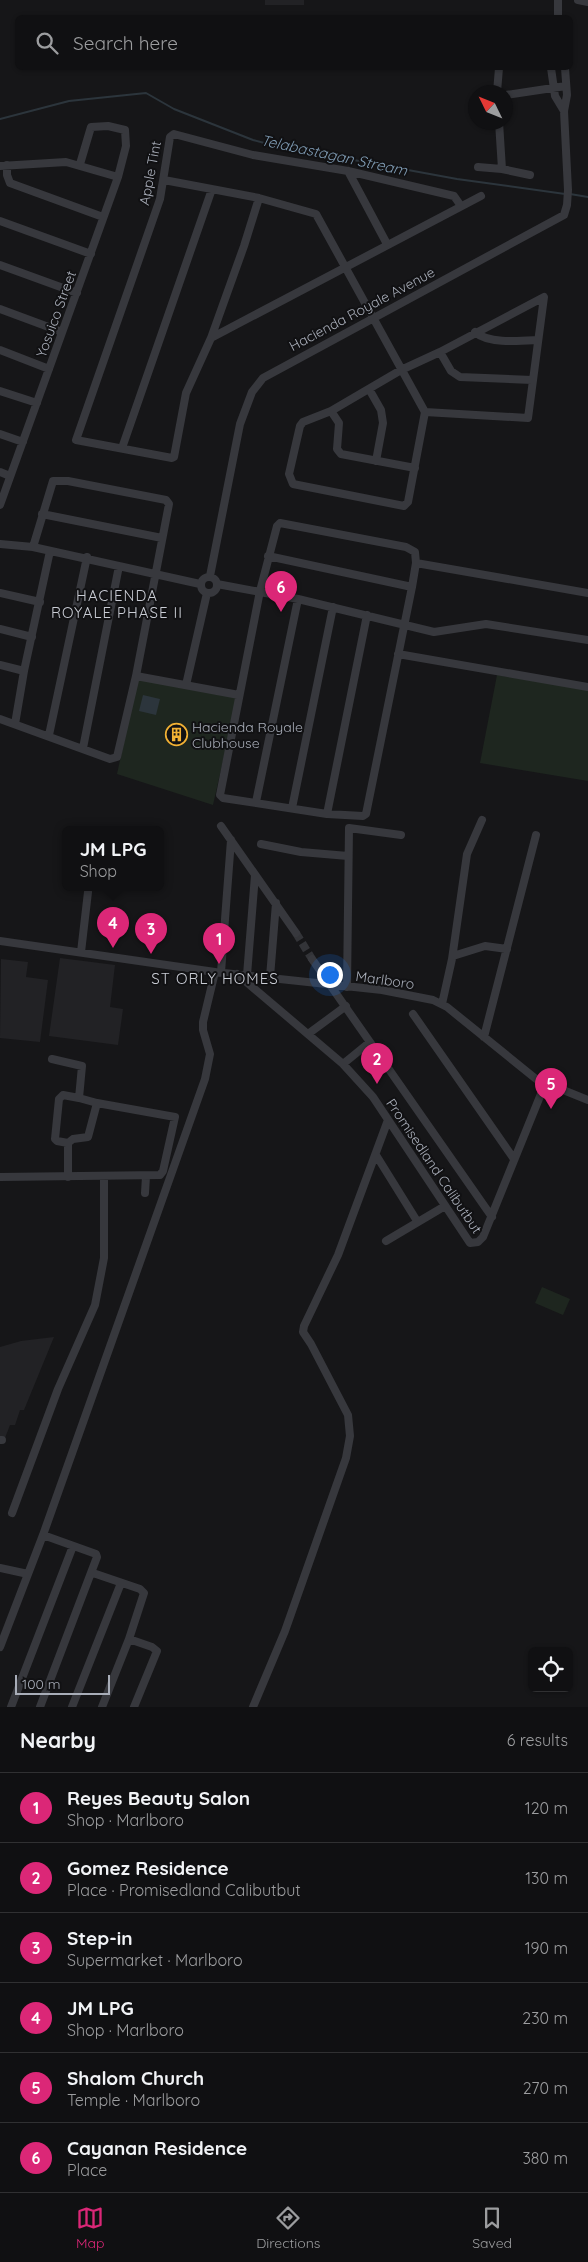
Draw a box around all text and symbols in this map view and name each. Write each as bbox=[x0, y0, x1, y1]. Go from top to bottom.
search box bbox=[15, 15, 573, 70]
icon: search bbox=[33, 29, 61, 57]
text: Search here bbox=[73, 31, 178, 55]
north arrow bbox=[468, 85, 513, 130]
water label: Telabastagan Stream bbox=[259, 130, 409, 180]
street label: Apple Tint bbox=[135, 139, 165, 207]
street label: Hacienda Royale Avenue bbox=[286, 263, 438, 355]
street label: Yosuico Street bbox=[32, 268, 80, 360]
pin: 6 bbox=[265, 571, 297, 612]
district label: HACIENDA ROYALE PHASE II bbox=[51, 586, 183, 622]
place label: Hacienda Royale Clubhouse bbox=[192, 718, 303, 752]
building icon: Hacienda Royale Clubhouse bbox=[164, 723, 188, 747]
popup bbox=[62, 826, 164, 891]
text: JM LPG bbox=[80, 837, 146, 861]
text: Shop bbox=[80, 861, 117, 881]
pin: 4 bbox=[97, 907, 129, 948]
pin: 3 bbox=[135, 913, 167, 954]
pin: 1 bbox=[203, 923, 235, 964]
your location bbox=[317, 962, 343, 988]
street label: Marlboro bbox=[354, 967, 416, 993]
district label: ST ORLY HOMES bbox=[151, 969, 279, 988]
pin: 2 bbox=[361, 1043, 393, 1084]
pin: 5 bbox=[535, 1068, 567, 1109]
street label: Promisedland Calibutbut bbox=[382, 1095, 486, 1237]
map controls bbox=[528, 1647, 573, 1692]
button: locate bbox=[528, 1647, 573, 1692]
scale bar bbox=[15, 1672, 110, 1695]
text: 100 m bbox=[22, 1675, 60, 1693]
text: Nearby bbox=[20, 1727, 96, 1753]
text: 6 results bbox=[507, 1730, 568, 1750]
text: Reyes Beauty Salon bbox=[67, 1786, 250, 1810]
text: 1 bbox=[33, 1798, 39, 1818]
text: 120 m bbox=[525, 1798, 568, 1818]
text: Shop · Marlboro bbox=[67, 1810, 184, 1830]
text: Gomez Residence bbox=[67, 1856, 229, 1880]
text: 2 bbox=[31, 1868, 41, 1888]
text: 130 m bbox=[525, 1868, 568, 1888]
text: Place · Promisedland Calibutbut bbox=[67, 1880, 301, 1900]
text: Step-in bbox=[67, 1926, 133, 1950]
text: 3 bbox=[32, 1938, 40, 1958]
text: 190 m bbox=[525, 1938, 568, 1958]
text: Supermarket · Marlboro bbox=[67, 1950, 243, 1970]
text: JM LPG bbox=[67, 1996, 134, 2020]
text: 4 bbox=[31, 2008, 41, 2028]
text: 230 m bbox=[522, 2008, 568, 2028]
text: Shop · Marlboro bbox=[67, 2020, 184, 2040]
text: Shalom Church bbox=[67, 2066, 204, 2090]
text: 5 bbox=[31, 2078, 41, 2098]
text: 270 m bbox=[523, 2078, 568, 2098]
text: Temple · Marlboro bbox=[67, 2090, 200, 2110]
text: Cayanan Residence bbox=[67, 2136, 247, 2160]
text: 6 bbox=[32, 2148, 40, 2168]
text: 380 m bbox=[522, 2148, 568, 2168]
text: Place bbox=[67, 2160, 107, 2180]
tab: Map bbox=[76, 2204, 104, 2252]
tab: Directions bbox=[256, 2204, 320, 2252]
tab: Saved bbox=[472, 2204, 512, 2252]

